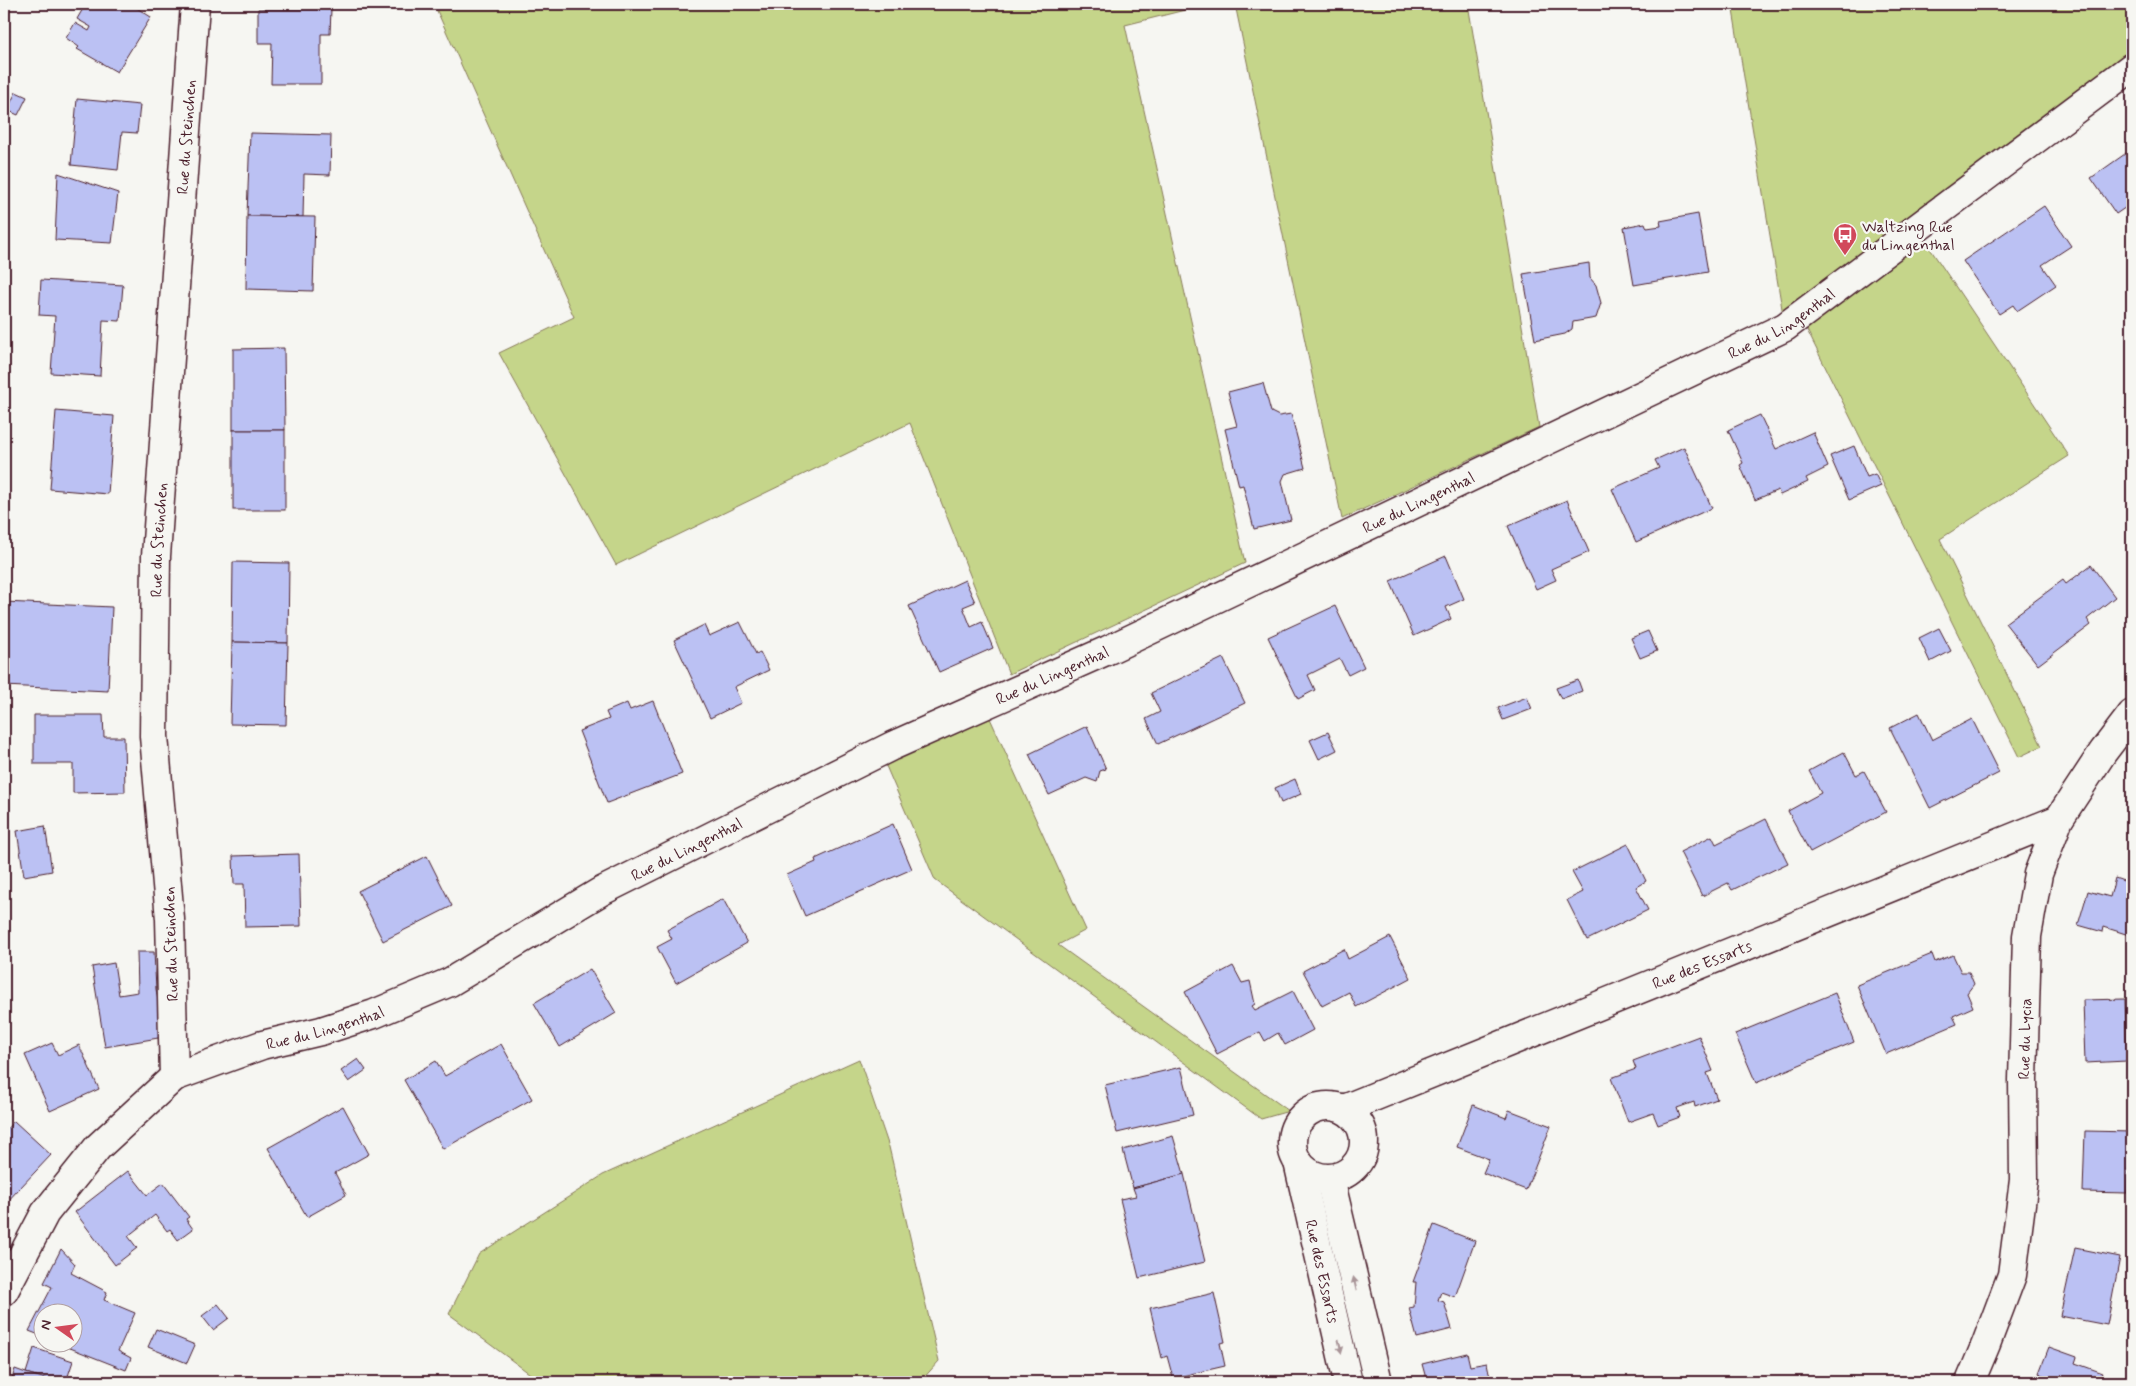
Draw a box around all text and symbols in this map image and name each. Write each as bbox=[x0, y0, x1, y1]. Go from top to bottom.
street label: Rue du Steinchen bbox=[173, 79, 202, 195]
place label: Waltzing Rue du Lingenthal bbox=[1862, 217, 1955, 256]
bus stop icon: Waltzing Rue du Lingenthal bbox=[1832, 222, 1858, 256]
street label: Rue du Lingenthal bbox=[1725, 284, 1840, 365]
street label: Rue du Lingenthal bbox=[1359, 468, 1478, 539]
street label: Rue du Steinchen bbox=[147, 482, 173, 597]
street label: Rue du Lingenthal bbox=[993, 642, 1113, 711]
street label: Rue du Lingenthal bbox=[628, 813, 746, 887]
street label: Rue du Steinchen bbox=[159, 886, 184, 1002]
street label: Rue des Essarts bbox=[1649, 936, 1755, 995]
street label: Rue du Lycia bbox=[2014, 998, 2037, 1080]
street label: Rue du Lingenthal bbox=[264, 1002, 388, 1056]
street label: Rue des Essarts bbox=[1299, 1218, 1343, 1325]
one-way arrow bbox=[1351, 1276, 1359, 1291]
north arrow bbox=[32, 1304, 82, 1354]
text: N bbox=[36, 1318, 56, 1332]
one-way arrow bbox=[1336, 1339, 1344, 1354]

